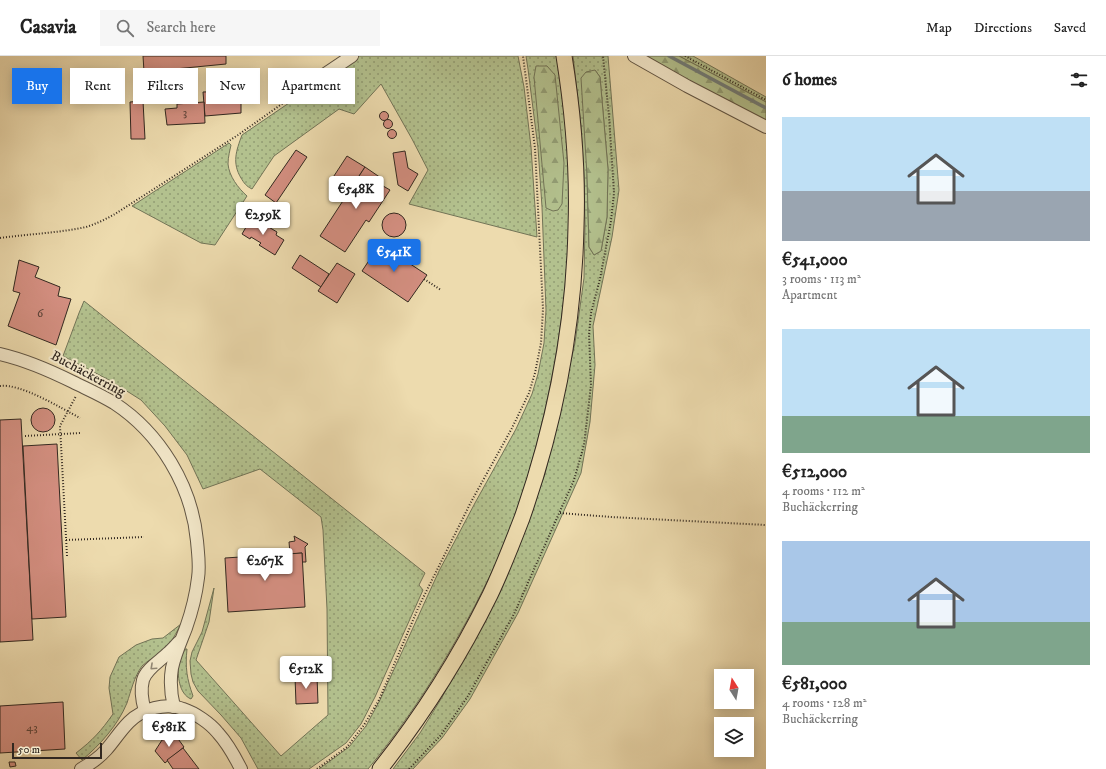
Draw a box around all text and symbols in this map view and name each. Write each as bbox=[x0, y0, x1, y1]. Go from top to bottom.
search box bbox=[100, 10, 380, 46]
text: Casavia bbox=[20, 16, 76, 39]
icon: search bbox=[114, 17, 136, 39]
text: Search here bbox=[146, 18, 216, 37]
text: Map bbox=[926, 19, 952, 37]
text: Directions bbox=[974, 19, 1032, 37]
text: Saved bbox=[1054, 19, 1086, 37]
chip: Buy bbox=[12, 68, 62, 104]
chip: Rent bbox=[70, 68, 125, 104]
chip: Filters bbox=[133, 68, 198, 104]
chip: New bbox=[206, 68, 260, 104]
chip: Apartment bbox=[268, 68, 355, 104]
text: 6 homes bbox=[782, 69, 837, 91]
icon: filters bbox=[1068, 69, 1090, 91]
house number: 3 bbox=[183, 105, 187, 120]
icon: home bbox=[900, 143, 972, 215]
pin: €548K bbox=[328, 176, 384, 210]
text: €548K bbox=[338, 181, 374, 197]
pin: €259K bbox=[235, 202, 291, 236]
text: €259K bbox=[245, 207, 281, 223]
pin: €541K bbox=[366, 239, 422, 273]
text: €541K bbox=[377, 244, 411, 260]
text: €541,000 bbox=[782, 249, 848, 271]
text: 3 rooms · 113 m² bbox=[782, 271, 861, 287]
text: Apartment bbox=[782, 287, 837, 303]
house number: 6 bbox=[37, 306, 44, 321]
street label: Buchäckerring bbox=[48, 347, 128, 401]
icon: home bbox=[900, 355, 972, 427]
text: €512,000 bbox=[782, 461, 847, 483]
text: 4 rooms · 112 m² bbox=[782, 483, 865, 499]
text: Buchäckerring bbox=[782, 499, 858, 515]
pin: €267K bbox=[237, 548, 293, 582]
text: €267K bbox=[247, 553, 283, 569]
icon: home bbox=[900, 567, 972, 639]
pin: €512K bbox=[278, 656, 334, 690]
text: €512K bbox=[289, 661, 323, 677]
one-way arrow bbox=[150, 662, 158, 670]
north arrow bbox=[714, 669, 754, 709]
map controls bbox=[714, 669, 754, 757]
text: €581,000 bbox=[782, 673, 847, 695]
text: 4 rooms · 128 m² bbox=[782, 695, 867, 711]
text: Buchäckerring bbox=[782, 711, 858, 727]
pin: €581K bbox=[141, 714, 197, 748]
button: layers bbox=[714, 717, 754, 757]
text: €581K bbox=[152, 719, 186, 735]
house number: 43 bbox=[26, 720, 38, 735]
scale bar bbox=[12, 741, 102, 760]
text: 50 m bbox=[18, 743, 40, 757]

